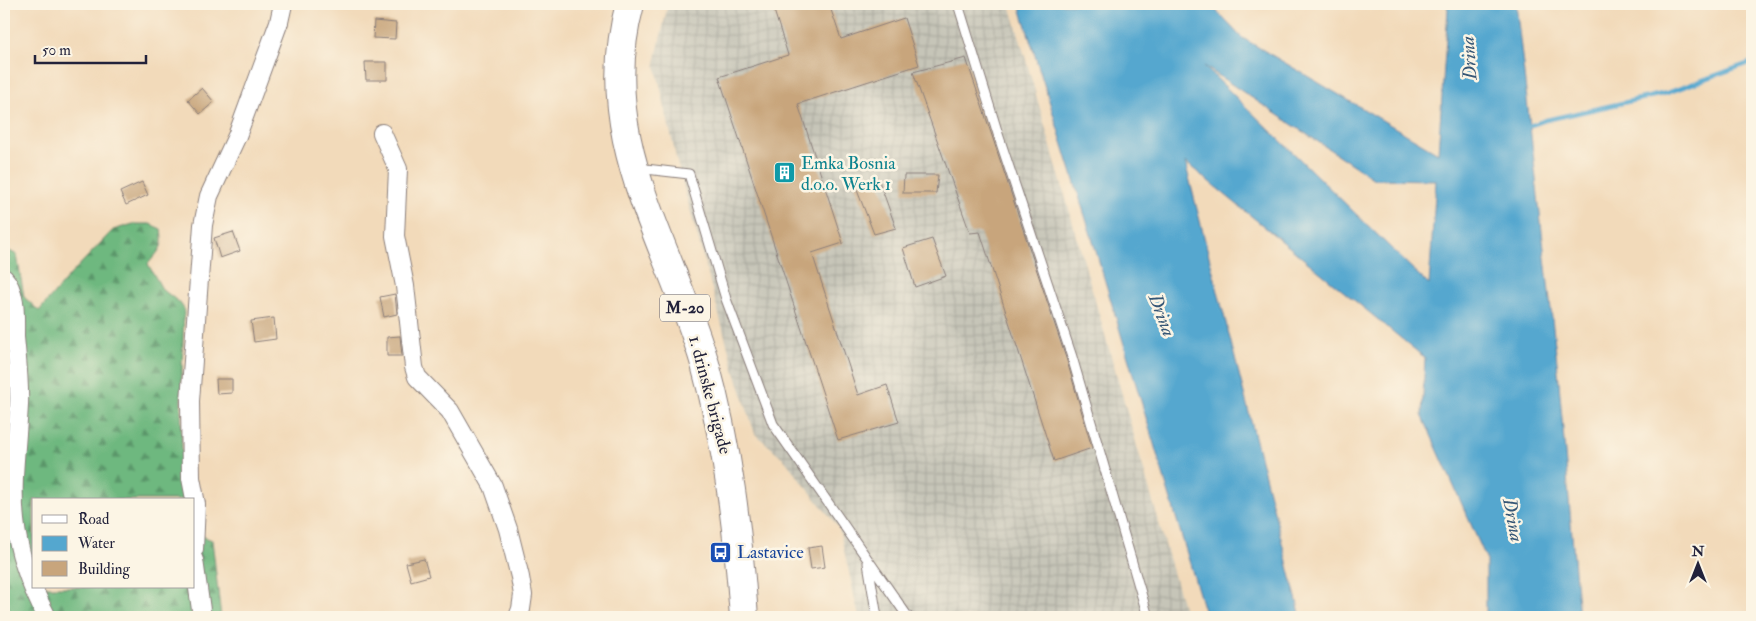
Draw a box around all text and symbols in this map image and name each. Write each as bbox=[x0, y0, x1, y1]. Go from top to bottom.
scale bar bbox=[35, 32, 146, 64]
water label: Drina bbox=[1455, 35, 1483, 82]
text: 50 m bbox=[42, 41, 71, 60]
place label: Emka Bosnia d.o.o. Werk 1 bbox=[801, 152, 896, 196]
building icon: Emka Bosnia d.o.o. Werk 1 bbox=[773, 161, 797, 185]
water label: Drina bbox=[1143, 289, 1181, 340]
road number: M-20 bbox=[660, 294, 710, 322]
street label: 1. drinske brigade bbox=[683, 333, 737, 457]
water label: Drina bbox=[1497, 495, 1529, 544]
legend bbox=[32, 498, 195, 588]
text: Road bbox=[78, 510, 110, 529]
text: Water bbox=[77, 534, 115, 553]
north arrow bbox=[1674, 538, 1724, 588]
bus stop icon: Lastavice bbox=[709, 540, 733, 564]
place label: Lastavice bbox=[737, 541, 804, 564]
text: N bbox=[1691, 543, 1705, 560]
text: Building bbox=[78, 560, 130, 579]

